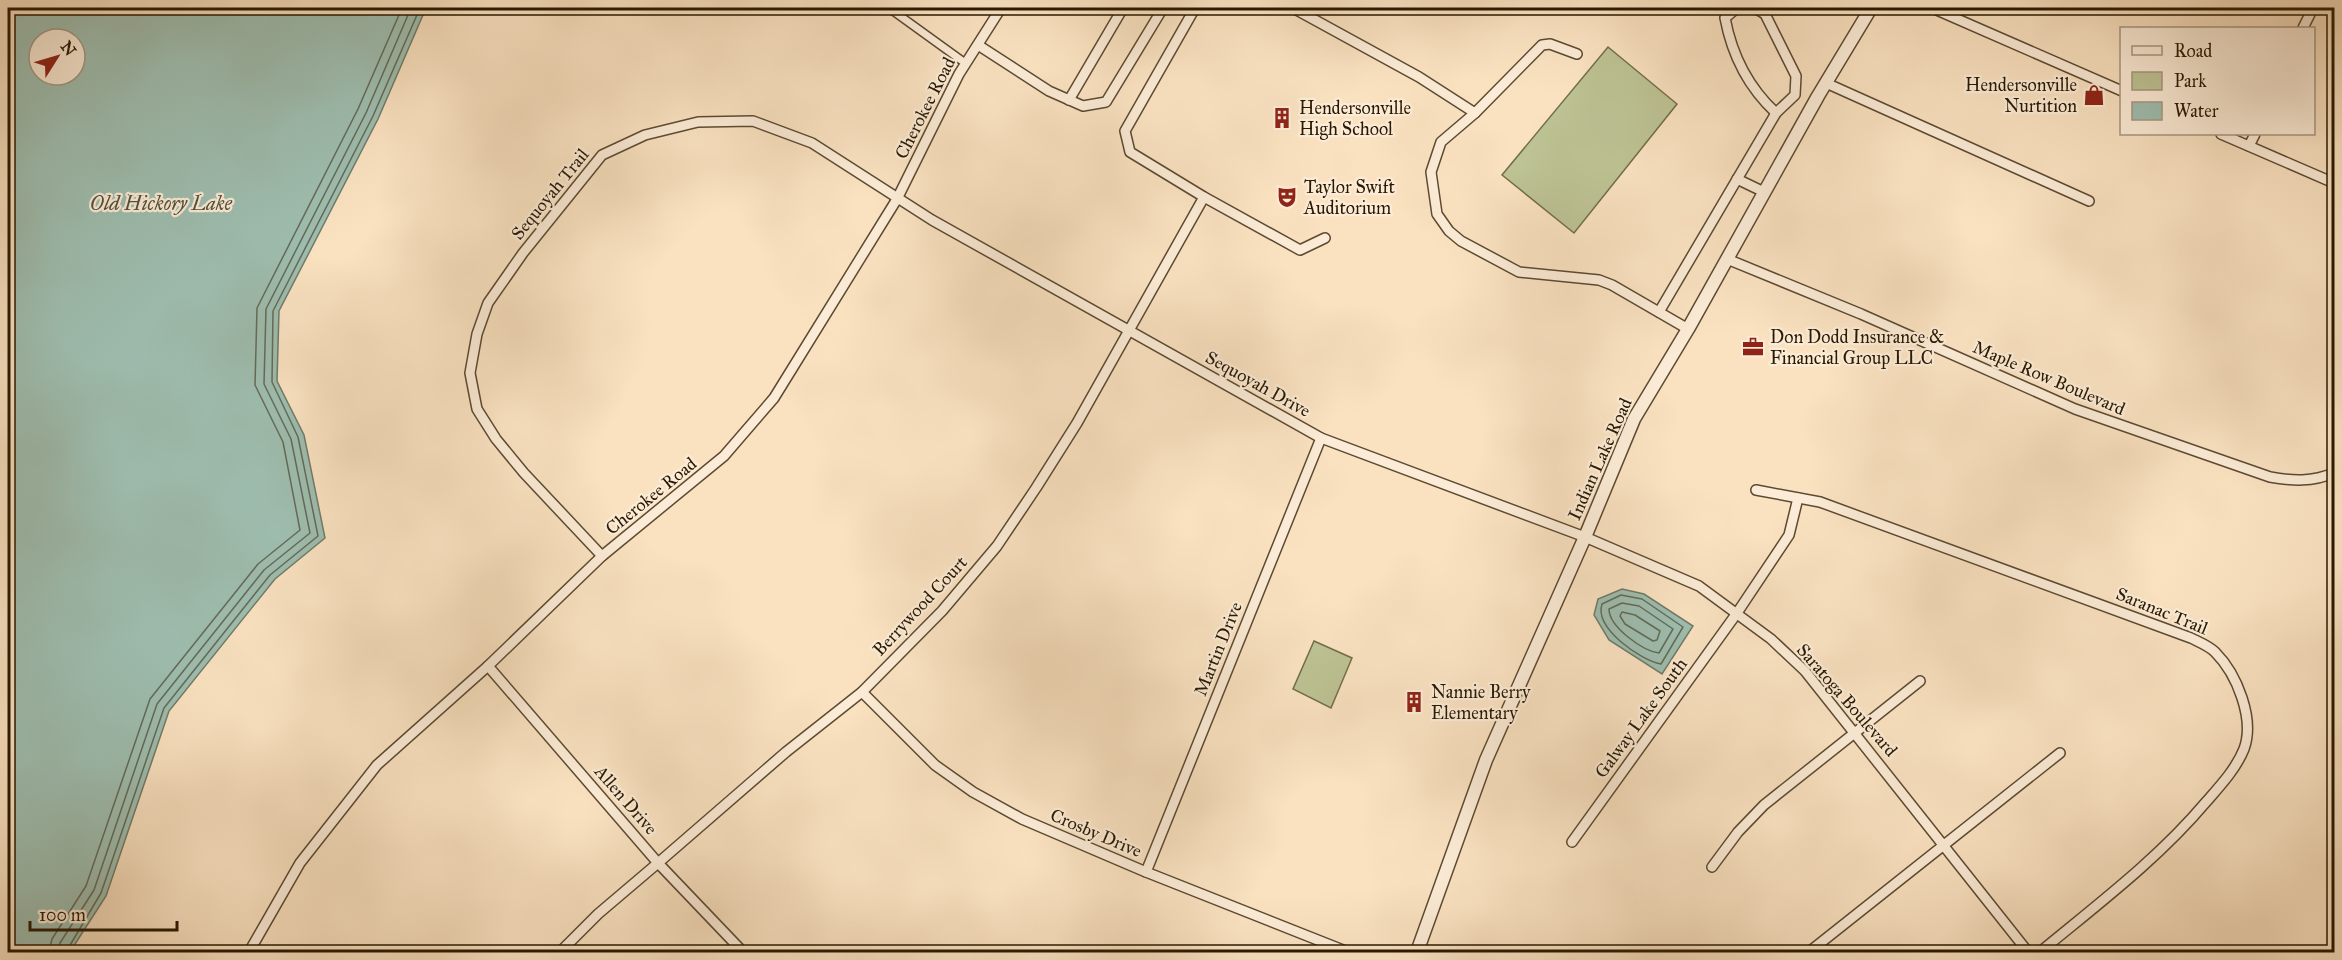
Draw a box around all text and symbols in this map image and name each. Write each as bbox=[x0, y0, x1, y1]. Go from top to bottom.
north arrow bbox=[27, 27, 87, 87]
legend bbox=[2120, 27, 2315, 135]
text: N bbox=[57, 37, 81, 60]
text: Road bbox=[2174, 40, 2212, 62]
street label: Cherokee Road bbox=[890, 54, 960, 162]
text: Park bbox=[2174, 70, 2207, 92]
place label: Hendersonville Nurtition bbox=[1965, 74, 2077, 117]
shop icon: Hendersonville Nurtition bbox=[2082, 83, 2106, 107]
place label: Hendersonville High School bbox=[1299, 97, 1411, 141]
text: Water bbox=[2174, 100, 2219, 122]
building icon: Hendersonville High School bbox=[1270, 106, 1294, 130]
street label: Sequoyah Trail bbox=[507, 144, 594, 245]
place label: Taylor Swift Auditorium bbox=[1303, 176, 1396, 219]
theatre icon: Taylor Swift Auditorium bbox=[1275, 185, 1299, 209]
water label: Old Hickory Lake bbox=[90, 191, 233, 215]
place label: Don Dodd Insurance & Financial Group LLC bbox=[1770, 326, 1944, 369]
office icon: Don Dodd Insurance & Financial Group LLC bbox=[1741, 335, 1765, 359]
street label: Maple Row Boulevard bbox=[1970, 336, 2128, 420]
street label: Sequoyah Drive bbox=[1201, 346, 1314, 423]
street label: Indian Lake Road bbox=[1563, 394, 1637, 524]
street label: Cherokee Road bbox=[601, 453, 701, 539]
street label: Berrywood Court bbox=[868, 551, 972, 661]
street label: Saranac Trail bbox=[2113, 583, 2211, 639]
street label: Martin Drive bbox=[1189, 599, 1247, 699]
street label: Saratoga Boulevard bbox=[1791, 639, 1902, 762]
street label: Galway Lake South bbox=[1590, 654, 1692, 782]
place label: Nannie Berry Elementary bbox=[1431, 681, 1531, 724]
building icon: Nannie Berry Elementary bbox=[1402, 690, 1426, 714]
street label: Allen Drive bbox=[589, 760, 662, 839]
street label: Crosby Drive bbox=[1047, 804, 1145, 862]
scale bar bbox=[30, 894, 177, 932]
text: 100 m bbox=[39, 904, 86, 926]

